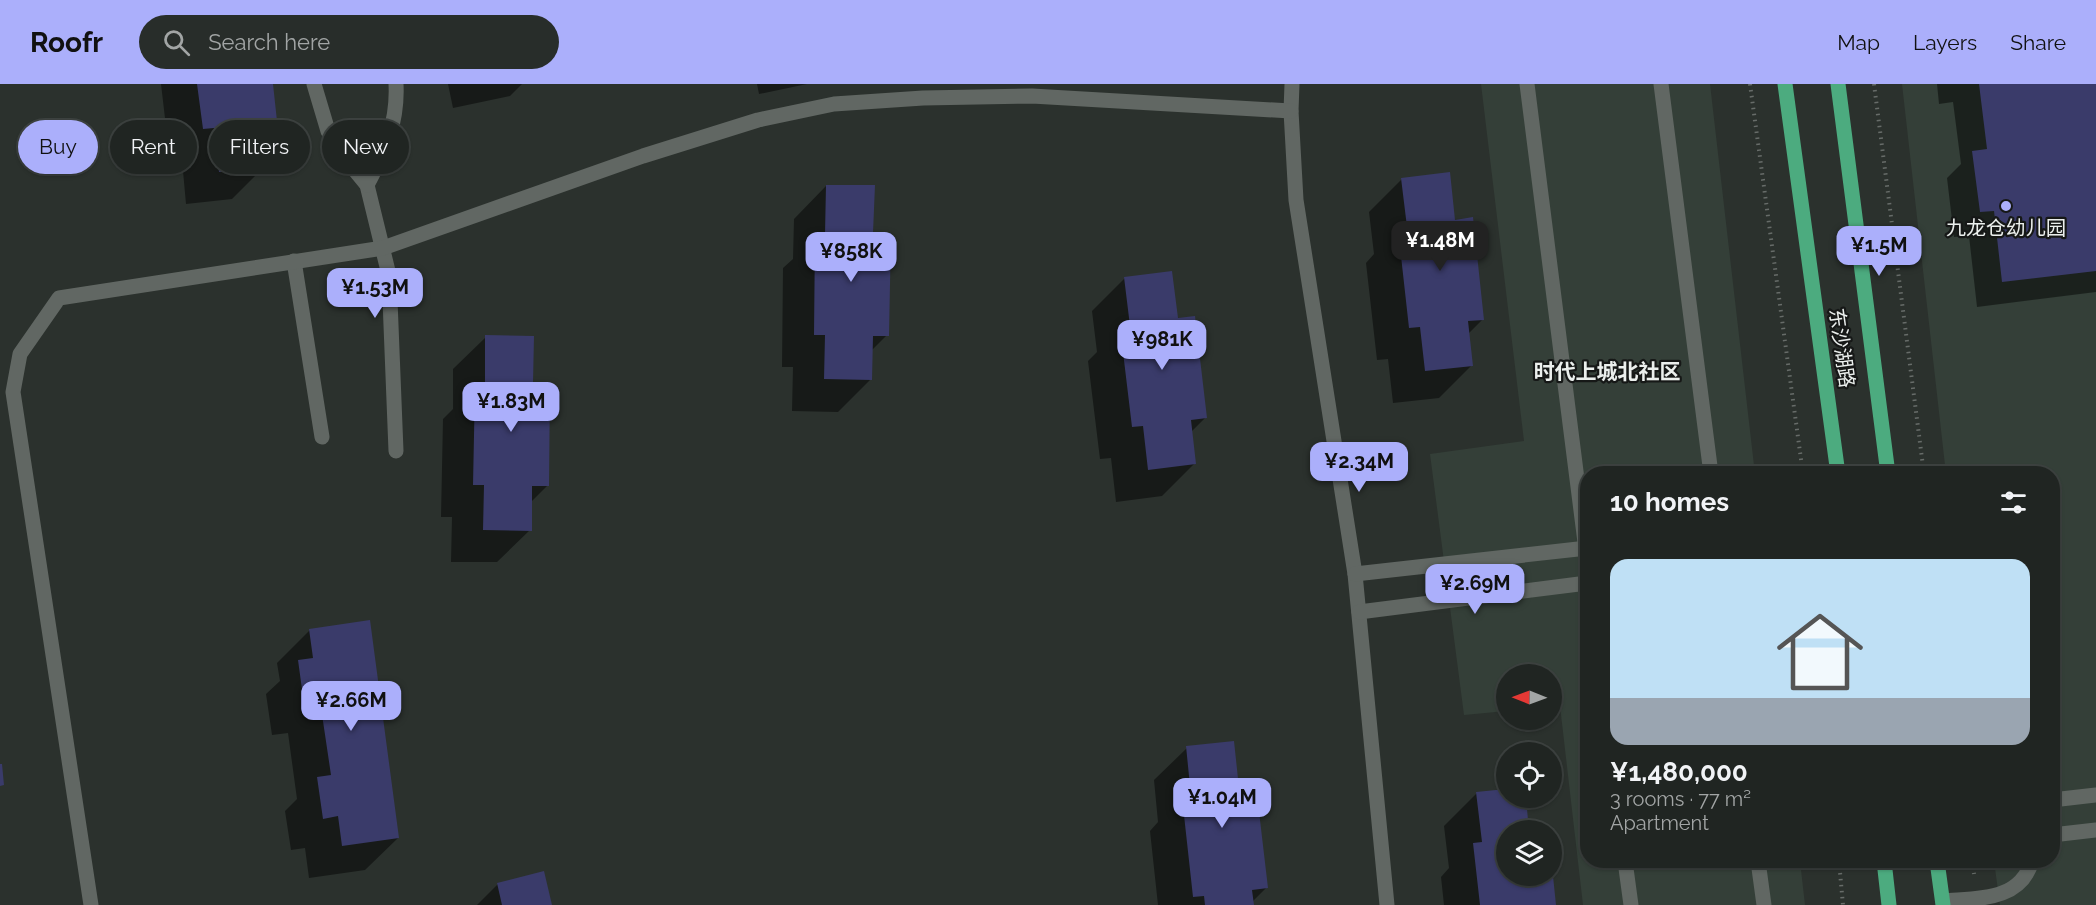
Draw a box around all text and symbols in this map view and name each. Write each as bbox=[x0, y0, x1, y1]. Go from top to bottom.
search box bbox=[139, 15, 559, 69]
text: Roofr bbox=[30, 26, 103, 59]
icon: search bbox=[160, 26, 193, 59]
text: Search here bbox=[208, 29, 330, 55]
text: Map bbox=[1837, 30, 1880, 55]
text: Layers bbox=[1913, 30, 1977, 55]
text: Share bbox=[2010, 30, 2066, 55]
chip: Buy bbox=[18, 120, 98, 174]
chip: Rent bbox=[110, 120, 197, 174]
chip: Filters bbox=[209, 120, 310, 174]
chip: New bbox=[322, 120, 409, 174]
marker: 九龙仓幼儿园 bbox=[1999, 199, 2013, 213]
place label: 九龙仓幼儿园 bbox=[1946, 216, 2066, 240]
pin: ¥1.48M bbox=[1391, 221, 1489, 272]
pin: ¥1.5M bbox=[1837, 226, 1921, 277]
text: ¥1.48M bbox=[1405, 228, 1475, 252]
pin: ¥858K bbox=[809, 232, 893, 283]
text: ¥1.5M bbox=[1851, 233, 1908, 257]
text: ¥858K bbox=[820, 239, 882, 263]
pin: ¥1.53M bbox=[326, 268, 424, 319]
text: ¥1.53M bbox=[341, 275, 409, 299]
street label: 东沙湖路 bbox=[1825, 307, 1859, 389]
pin: ¥981K bbox=[1120, 320, 1204, 371]
text: ¥981K bbox=[1131, 327, 1193, 351]
district label: 时代上城北社区 bbox=[1534, 359, 1681, 384]
pin: ¥1.83M bbox=[462, 382, 560, 433]
text: ¥1.83M bbox=[476, 389, 546, 413]
pin: ¥2.34M bbox=[1310, 442, 1408, 493]
text: ¥2.34M bbox=[1324, 449, 1394, 473]
icon: filters bbox=[1997, 486, 2030, 519]
text: 10 homes bbox=[1610, 487, 1729, 517]
pin: ¥2.69M bbox=[1426, 564, 1524, 615]
text: ¥2.69M bbox=[1439, 571, 1511, 595]
icon: home bbox=[1766, 598, 1874, 706]
north arrow bbox=[1496, 664, 1562, 730]
map controls bbox=[1496, 664, 1562, 886]
pin: ¥2.66M bbox=[302, 681, 400, 732]
text: ¥2.66M bbox=[315, 688, 387, 712]
button: locate bbox=[1496, 742, 1562, 808]
text: ¥1,480,000 bbox=[1610, 757, 1748, 787]
pin: ¥1.04M bbox=[1173, 778, 1271, 829]
text: ¥1.04M bbox=[1187, 785, 1257, 809]
text: 3 rooms · 77 m² bbox=[1610, 787, 1751, 811]
text: Apartment bbox=[1610, 811, 1709, 835]
button: layers bbox=[1496, 820, 1562, 886]

